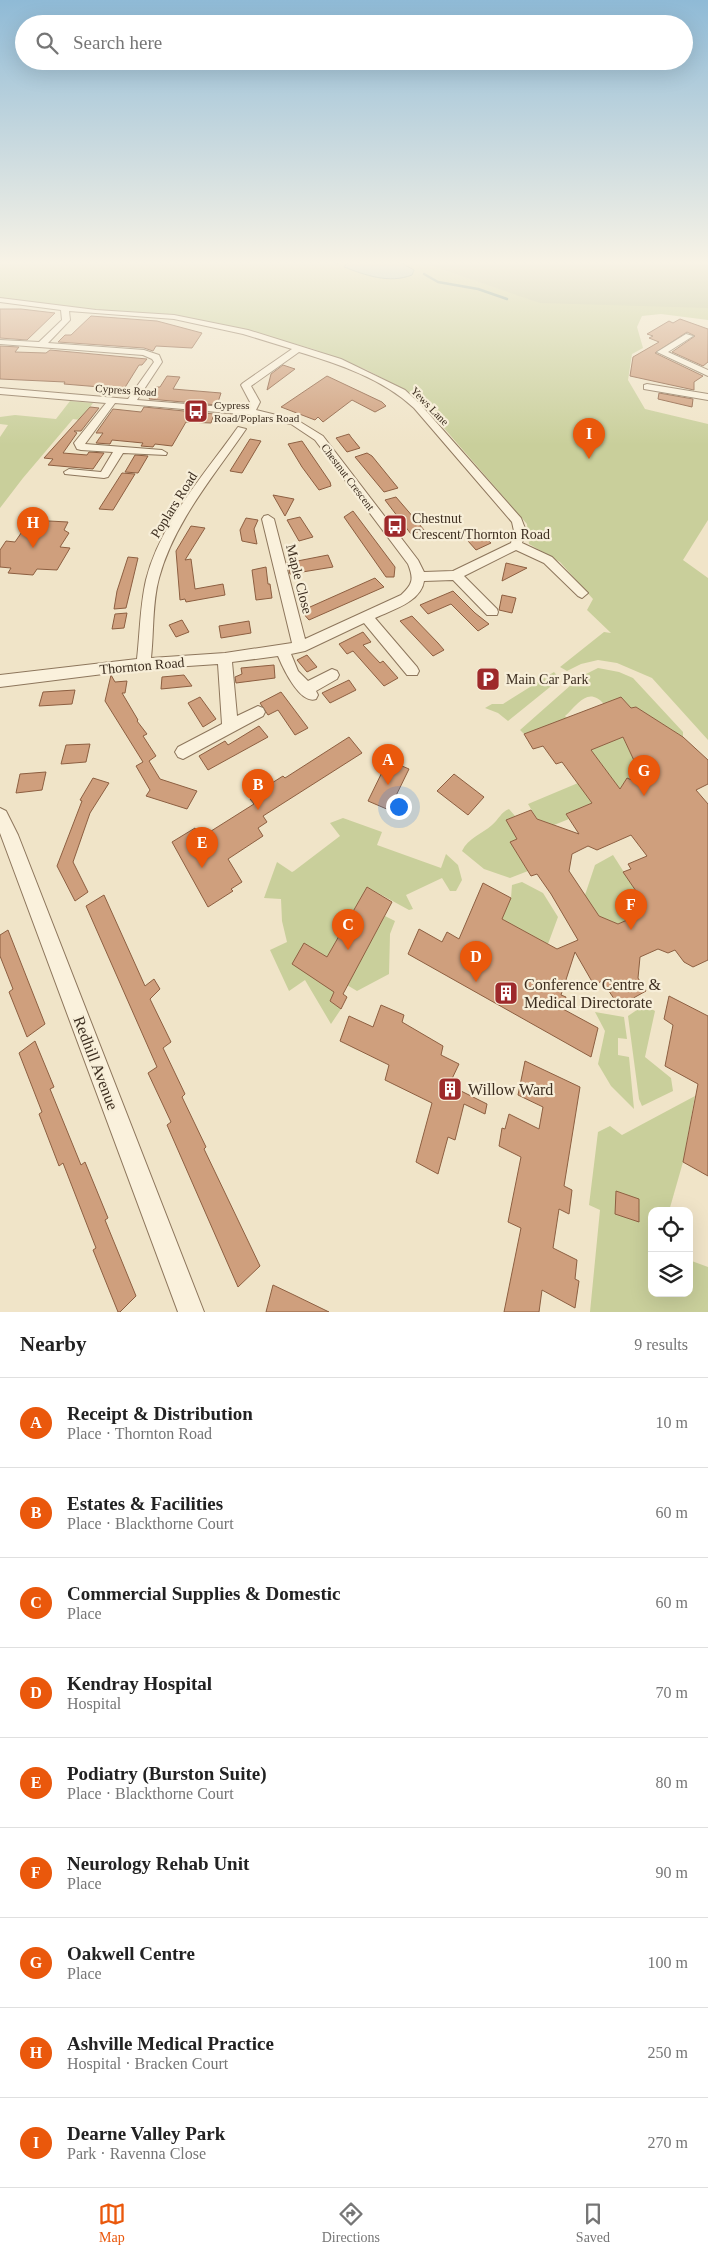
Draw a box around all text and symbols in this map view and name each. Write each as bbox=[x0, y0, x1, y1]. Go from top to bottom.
search box bbox=[15, 15, 693, 70]
icon: search bbox=[33, 29, 61, 57]
text: Search here bbox=[73, 32, 162, 53]
street label: Cypress Road bbox=[95, 382, 158, 398]
street label: Yews Lane bbox=[409, 384, 451, 428]
bus stop icon: Cypress Road/Poplars Road bbox=[183, 398, 209, 424]
place label: Cypress Road/Poplars Road bbox=[214, 399, 300, 424]
pin: I bbox=[573, 418, 605, 459]
street label: Chestnut Crescent bbox=[319, 441, 377, 513]
street label: Poplars Road bbox=[148, 469, 200, 541]
pin: H bbox=[17, 507, 49, 548]
place label: Chestnut Crescent/Thornton Road bbox=[412, 511, 550, 542]
bus stop icon: Chestnut Crescent/Thornton Road bbox=[382, 513, 408, 539]
street label: Maple Close bbox=[283, 543, 315, 615]
street label: Thornton Road bbox=[99, 655, 185, 677]
parking icon: Main Car Park bbox=[475, 666, 501, 692]
place label: Main Car Park bbox=[506, 672, 588, 687]
pin: A bbox=[372, 744, 404, 785]
pin: G bbox=[628, 755, 660, 796]
pin: B bbox=[242, 769, 274, 810]
your location bbox=[386, 794, 412, 820]
pin: E bbox=[186, 827, 218, 868]
pin: F bbox=[615, 889, 647, 930]
pin: C bbox=[332, 909, 364, 950]
pin: D bbox=[460, 941, 492, 982]
place label: Conference Centre & Medical Directorate bbox=[524, 976, 661, 1011]
building icon: Conference Centre & Medical Directorate bbox=[493, 980, 519, 1006]
street label: Redhill Avenue bbox=[70, 1014, 122, 1112]
building icon: Willow Ward bbox=[437, 1076, 463, 1102]
place label: Willow Ward bbox=[468, 1081, 553, 1098]
map controls bbox=[648, 1207, 693, 1297]
button: locate bbox=[648, 1207, 693, 1252]
button: layers bbox=[648, 1252, 693, 1297]
text: Nearby bbox=[20, 1332, 87, 1356]
text: 9 results bbox=[634, 1336, 688, 1353]
text: Receipt & Distribution bbox=[67, 1403, 253, 1424]
text: A bbox=[30, 1414, 42, 1431]
text: 10 m bbox=[656, 1414, 688, 1431]
text: Place · Thornton Road bbox=[67, 1425, 212, 1442]
text: Estates & Facilities bbox=[67, 1493, 223, 1514]
text: B bbox=[31, 1504, 41, 1521]
text: 60 m bbox=[656, 1504, 688, 1521]
text: Place · Blackthorne Court bbox=[67, 1515, 234, 1532]
text: Commercial Supplies & Domestic bbox=[67, 1583, 341, 1604]
text: C bbox=[30, 1594, 42, 1611]
text: 60 m bbox=[656, 1594, 688, 1611]
text: Place bbox=[67, 1605, 102, 1622]
text: Kendray Hospital bbox=[67, 1673, 212, 1694]
text: D bbox=[30, 1684, 42, 1701]
text: 70 m bbox=[656, 1684, 688, 1701]
text: Hospital bbox=[67, 1695, 121, 1712]
text: Podiatry (Burston Suite) bbox=[67, 1763, 267, 1784]
text: E bbox=[31, 1774, 41, 1791]
text: 80 m bbox=[656, 1774, 688, 1791]
text: Place · Blackthorne Court bbox=[67, 1785, 234, 1802]
text: Neurology Rehab Unit bbox=[67, 1853, 249, 1874]
text: F bbox=[31, 1864, 41, 1881]
text: 90 m bbox=[656, 1864, 688, 1881]
text: Place bbox=[67, 1875, 102, 1892]
text: Oakwell Centre bbox=[67, 1943, 195, 1964]
text: G bbox=[30, 1954, 42, 1971]
text: 100 m bbox=[648, 1954, 688, 1971]
text: Place bbox=[67, 1965, 102, 1982]
text: Ashville Medical Practice bbox=[67, 2033, 274, 2054]
text: H bbox=[30, 2044, 42, 2061]
text: 250 m bbox=[648, 2044, 688, 2061]
text: Hospital · Bracken Court bbox=[67, 2055, 228, 2072]
text: Dearne Valley Park bbox=[67, 2123, 225, 2144]
text: I bbox=[33, 2134, 39, 2151]
text: 270 m bbox=[648, 2134, 688, 2151]
text: Park · Ravenna Close bbox=[67, 2145, 206, 2162]
tab: Map bbox=[98, 2200, 126, 2246]
tab: Directions bbox=[322, 2200, 380, 2246]
tab: Saved bbox=[576, 2200, 610, 2246]

